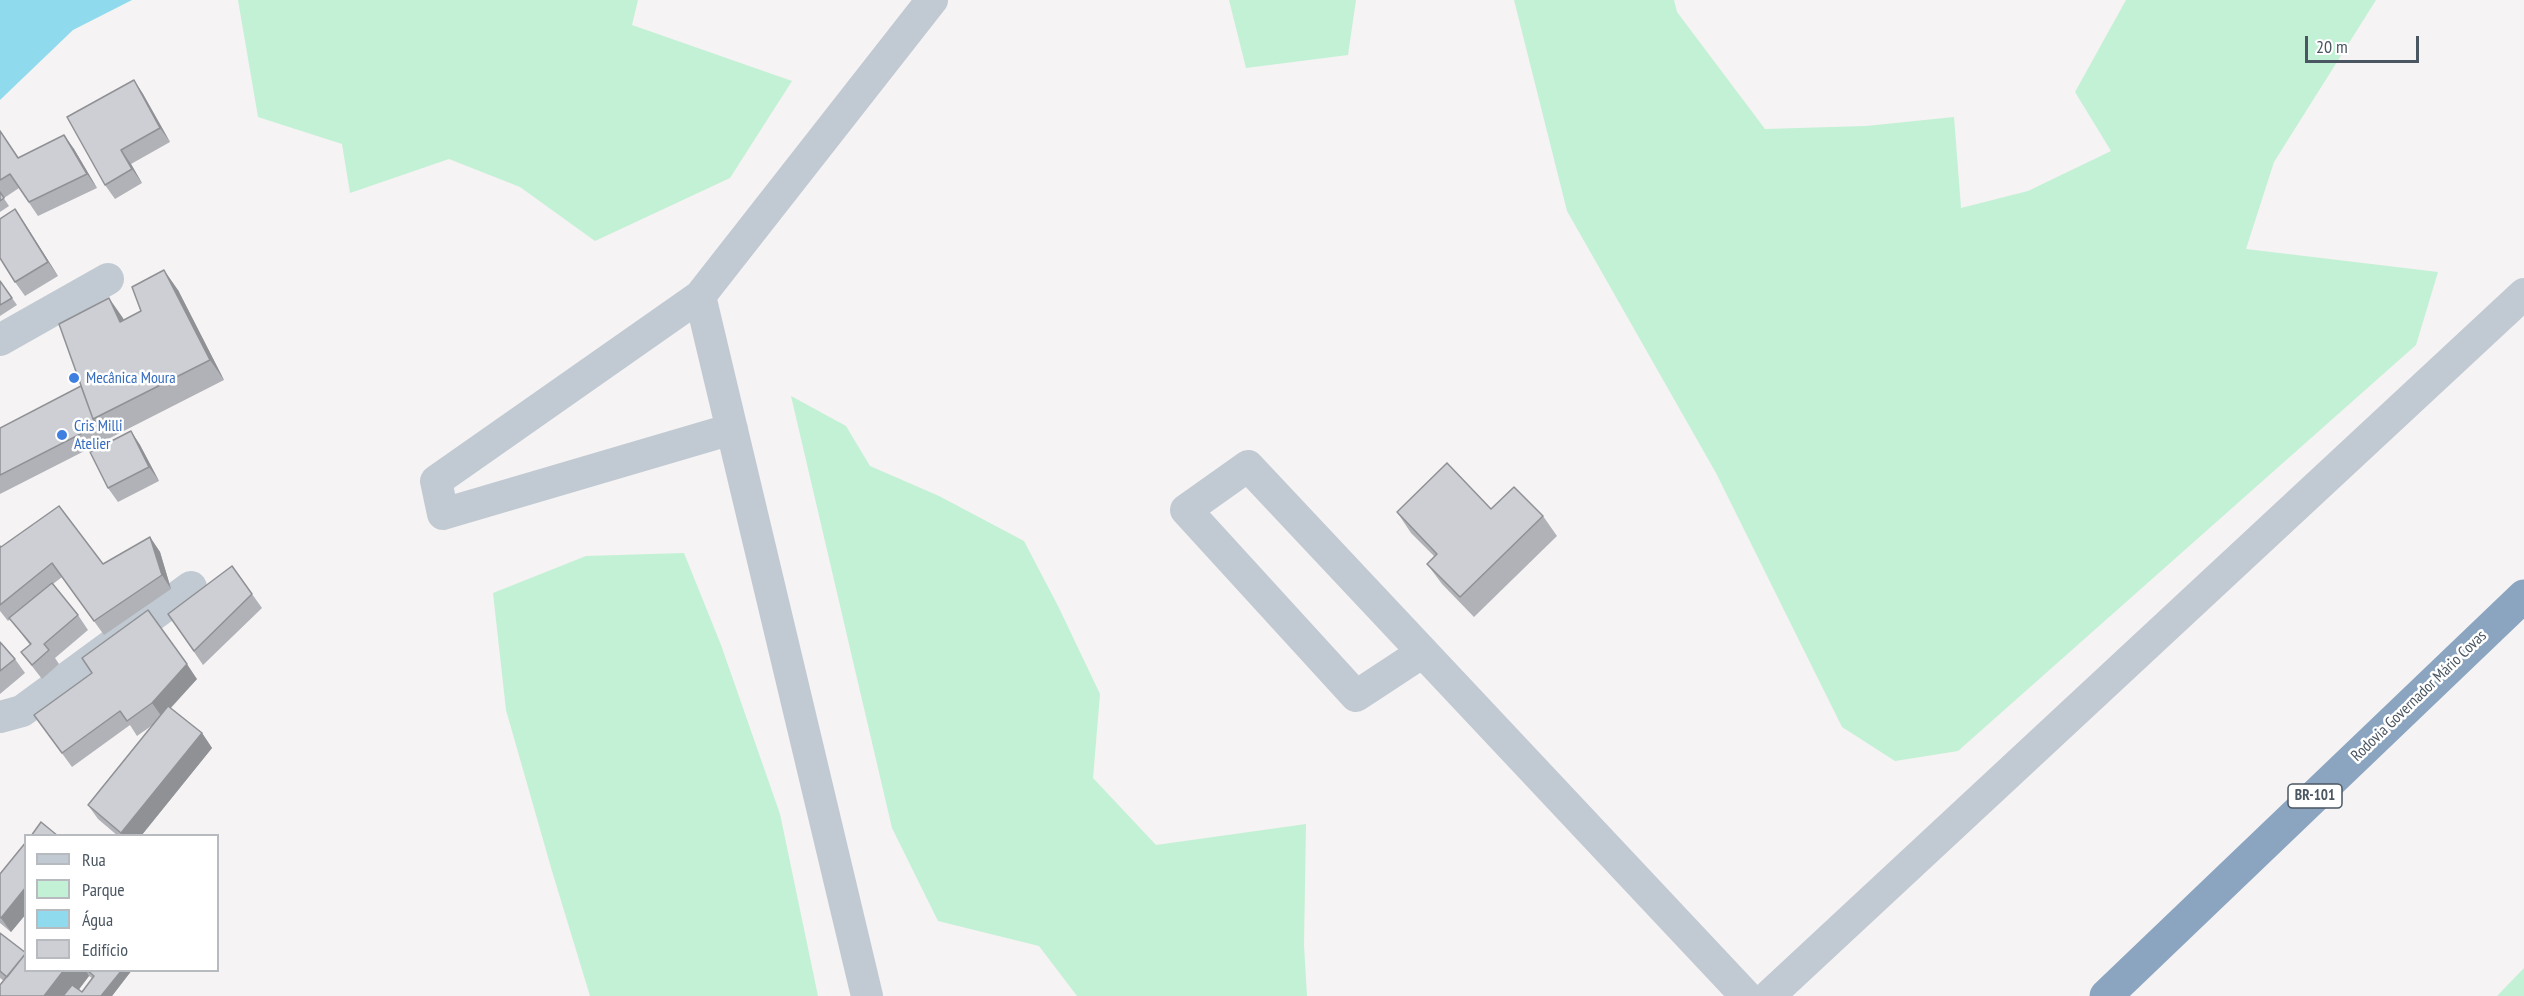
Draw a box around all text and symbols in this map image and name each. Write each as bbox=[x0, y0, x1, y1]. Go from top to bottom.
scale bar bbox=[2308, 24, 2422, 62]
text: 20 m bbox=[2316, 35, 2348, 58]
place label: Mecânica Moura bbox=[86, 368, 176, 388]
marker: Mecânica Moura bbox=[67, 371, 81, 385]
place label: Cris Milli Atelier bbox=[74, 416, 122, 454]
marker: Cris Milli Atelier bbox=[55, 428, 69, 442]
street label: Rodovia Governador Mário Covas bbox=[2347, 626, 2491, 766]
road number: BR-101 bbox=[2288, 784, 2342, 808]
legend bbox=[24, 834, 219, 972]
text: Rua bbox=[82, 848, 106, 871]
text: Parque bbox=[82, 878, 125, 901]
text: Água bbox=[82, 908, 113, 931]
text: Edifício bbox=[82, 938, 128, 961]

